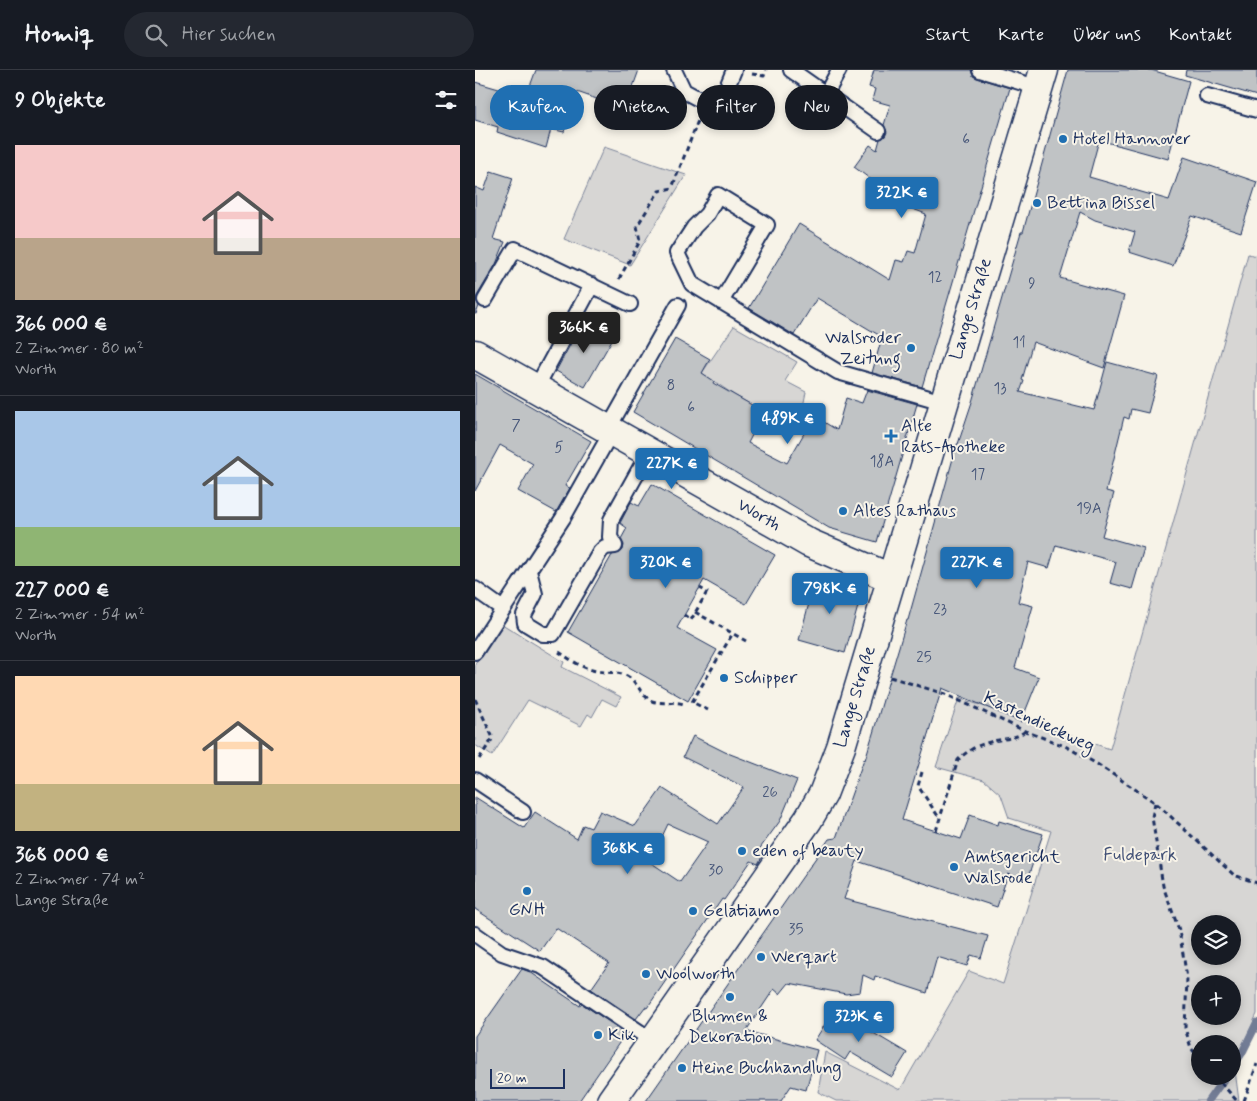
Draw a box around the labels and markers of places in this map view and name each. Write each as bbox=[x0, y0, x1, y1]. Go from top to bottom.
place label: Hotel Hannover bbox=[1073, 127, 1191, 151]
marker: Hotel Hannover bbox=[1057, 133, 1069, 145]
pin: 322K € bbox=[861, 176, 943, 219]
place label: Bettina Bissel bbox=[1047, 191, 1155, 215]
marker: Bettina Bissel bbox=[1031, 197, 1043, 209]
pin: 366K € bbox=[543, 312, 625, 354]
place label: Walsroder Zeitung bbox=[825, 326, 902, 373]
marker: Walsroder Zeitung bbox=[905, 342, 917, 354]
pin: 489K € bbox=[747, 402, 829, 445]
place label: Alte Rats-Apotheke bbox=[901, 414, 1006, 460]
marker: Alte Rats-Apotheke bbox=[885, 430, 897, 442]
pin: 227K € bbox=[631, 448, 713, 490]
place label: Altes Rathaus bbox=[853, 499, 956, 523]
marker: Altes Rathaus bbox=[837, 505, 849, 517]
pin: 320K € bbox=[625, 546, 707, 589]
pin: 227K € bbox=[936, 546, 1018, 589]
pin: 798K € bbox=[789, 572, 871, 615]
place label: Schipper bbox=[734, 666, 798, 690]
marker: Schipper bbox=[718, 672, 730, 684]
pin: 368K € bbox=[587, 832, 669, 875]
place label: eden of beauty bbox=[752, 839, 864, 863]
marker: eden of beauty bbox=[736, 845, 748, 857]
place label: Amtsgericht Walsrode bbox=[964, 845, 1060, 890]
marker: Amtsgericht Walsrode bbox=[948, 861, 960, 873]
marker: GNH bbox=[521, 885, 533, 897]
place label: GNH bbox=[509, 898, 546, 922]
place label: Gelatiamo bbox=[703, 899, 779, 923]
marker: Gelatiamo bbox=[687, 905, 699, 917]
place label: Werqart bbox=[771, 945, 837, 969]
marker: Werqart bbox=[755, 951, 767, 963]
place label: Woolworth bbox=[656, 962, 735, 986]
marker: Woolworth bbox=[640, 968, 652, 980]
marker: Blumen & Dekoration bbox=[724, 991, 736, 1003]
pin: 323K € bbox=[818, 1000, 900, 1043]
place label: Blumen & Dekoration bbox=[688, 1004, 772, 1049]
place label: Kik bbox=[608, 1023, 635, 1047]
marker: Kik bbox=[592, 1029, 604, 1041]
place label: Heine Buchhandlung bbox=[692, 1056, 842, 1081]
marker: Heine Buchhandlung bbox=[676, 1062, 688, 1074]

